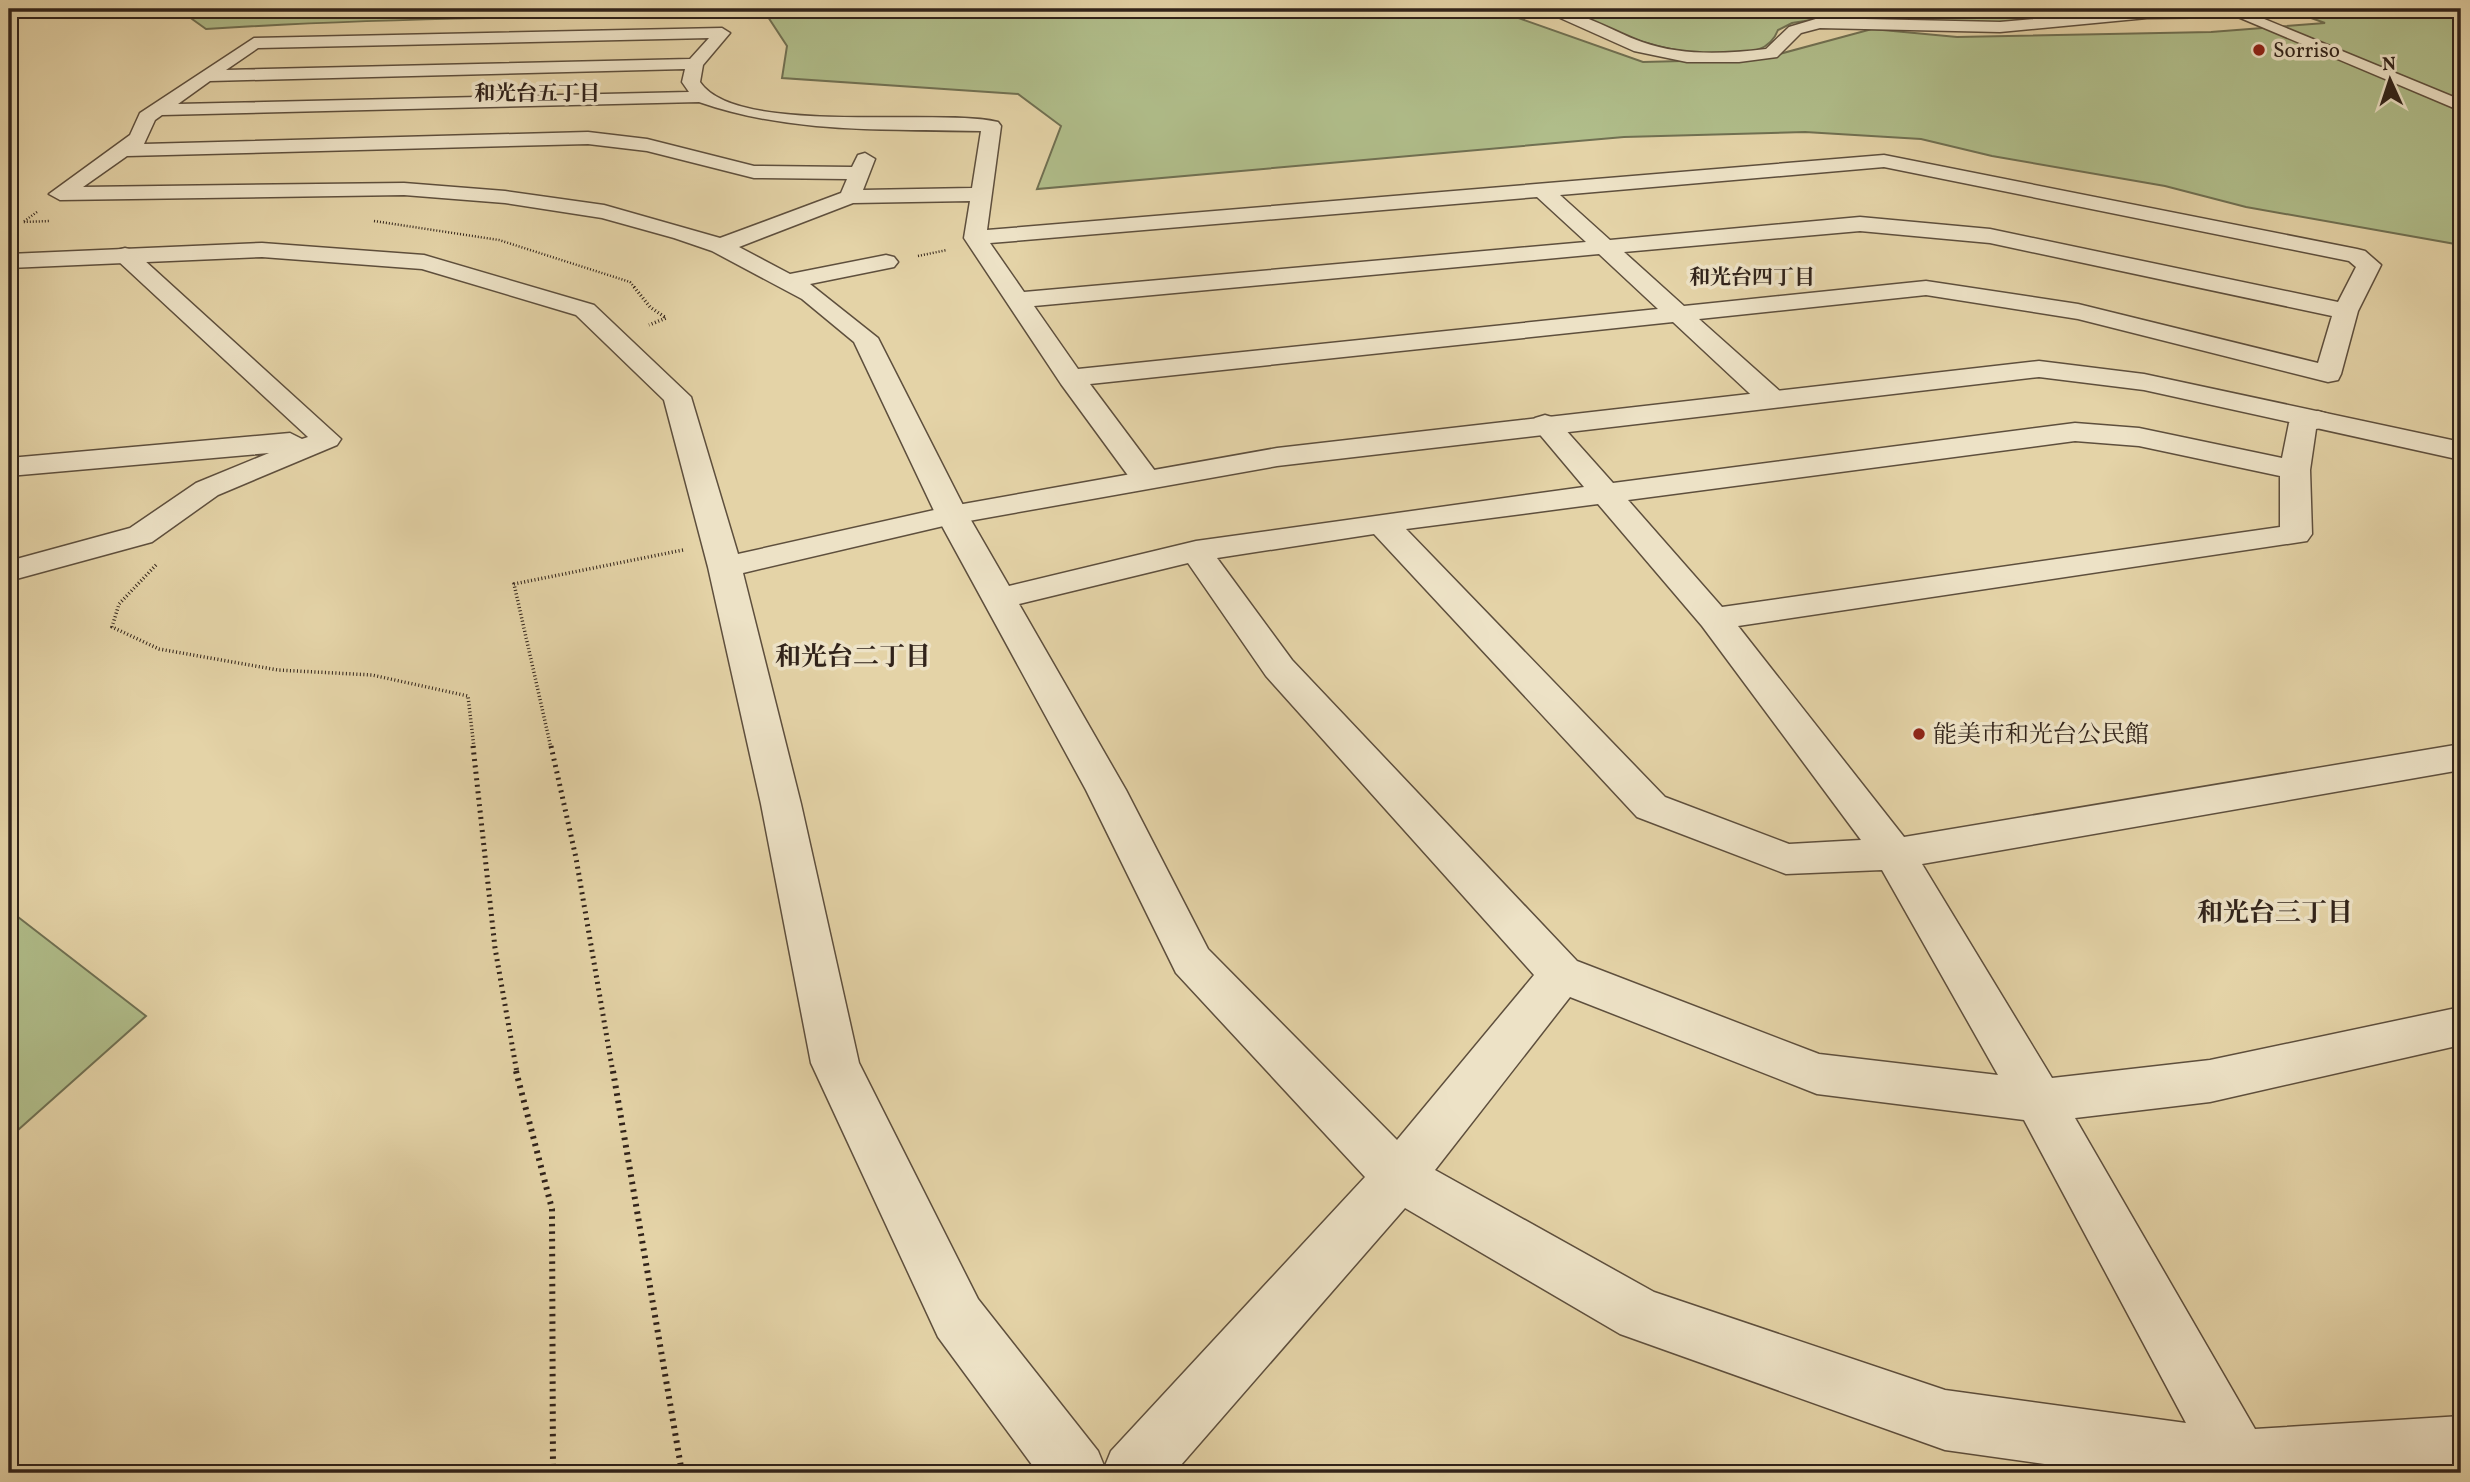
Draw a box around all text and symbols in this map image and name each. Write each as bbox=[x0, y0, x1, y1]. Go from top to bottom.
place label: Sorriso bbox=[2273, 37, 2340, 66]
marker: Sorriso bbox=[2251, 42, 2267, 58]
north arrow bbox=[2354, 46, 2424, 116]
text: N bbox=[2382, 52, 2397, 78]
district label: 和光台五丁目 bbox=[474, 80, 600, 109]
district label: 和光台四丁目 bbox=[1689, 264, 1815, 293]
district label: 和光台二丁目 bbox=[775, 640, 931, 676]
place label: 能美市和光台公民館 bbox=[1933, 719, 2149, 753]
marker: 能美市和光台公民館 bbox=[1911, 726, 1927, 742]
district label: 和光台三丁目 bbox=[2197, 896, 2353, 932]

